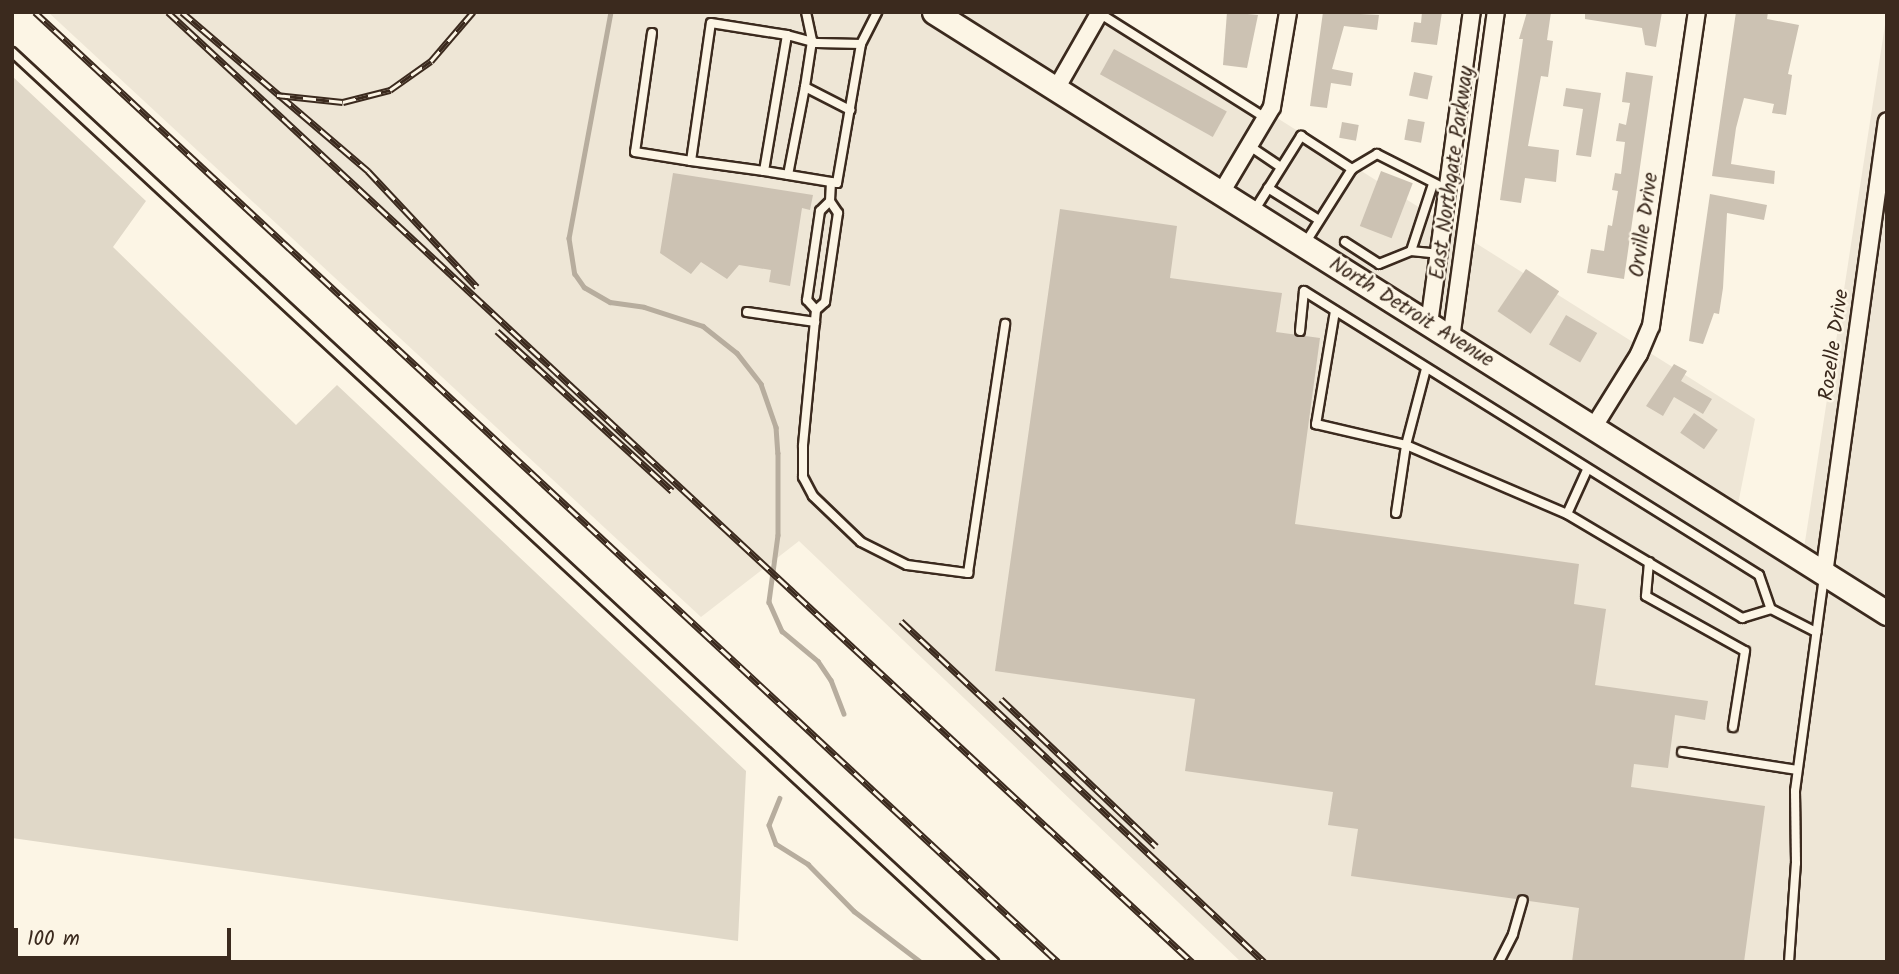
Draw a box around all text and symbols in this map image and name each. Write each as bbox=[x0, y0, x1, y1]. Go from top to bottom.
street label: East Northgate Parkway bbox=[1426, 65, 1480, 281]
street label: Orville Drive bbox=[1625, 171, 1665, 279]
street label: North Detroit Avenue bbox=[1324, 252, 1498, 374]
street label: Rozelle Drive bbox=[1815, 288, 1855, 402]
scale bar bbox=[18, 914, 234, 958]
text: 100 m bbox=[27, 923, 80, 956]

